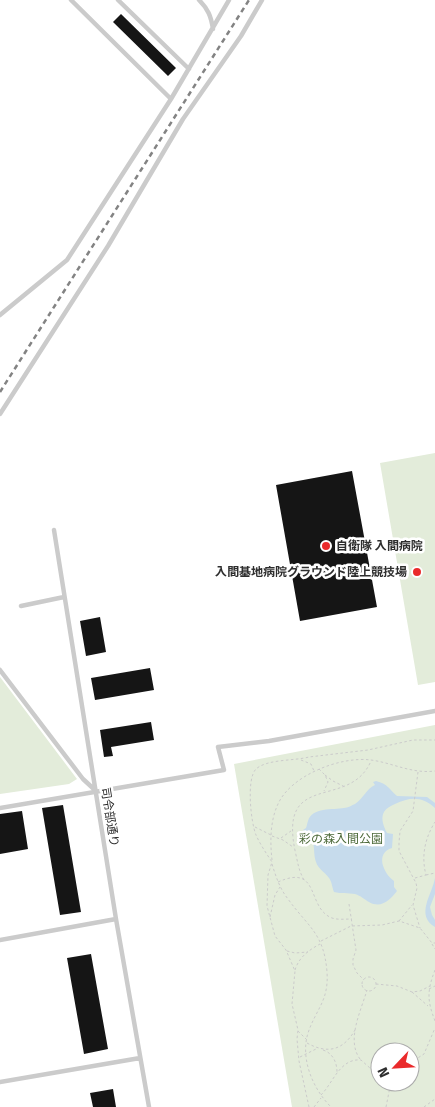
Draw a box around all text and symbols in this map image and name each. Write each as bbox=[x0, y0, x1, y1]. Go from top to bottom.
place label: 自衛隊 入間病院 bbox=[336, 539, 423, 553]
marker: 自衛隊 入間病院 bbox=[320, 540, 332, 552]
place label: 入間基地病院グラウンド陸上競技場 bbox=[215, 565, 407, 579]
marker: 入間基地病院グラウンド陸上競技場 bbox=[411, 566, 423, 578]
street label: 司令部通り bbox=[98, 786, 122, 848]
park label: 彩の森入間公園 bbox=[299, 832, 383, 846]
north arrow bbox=[370, 1042, 420, 1092]
text: N bbox=[374, 1064, 393, 1080]

